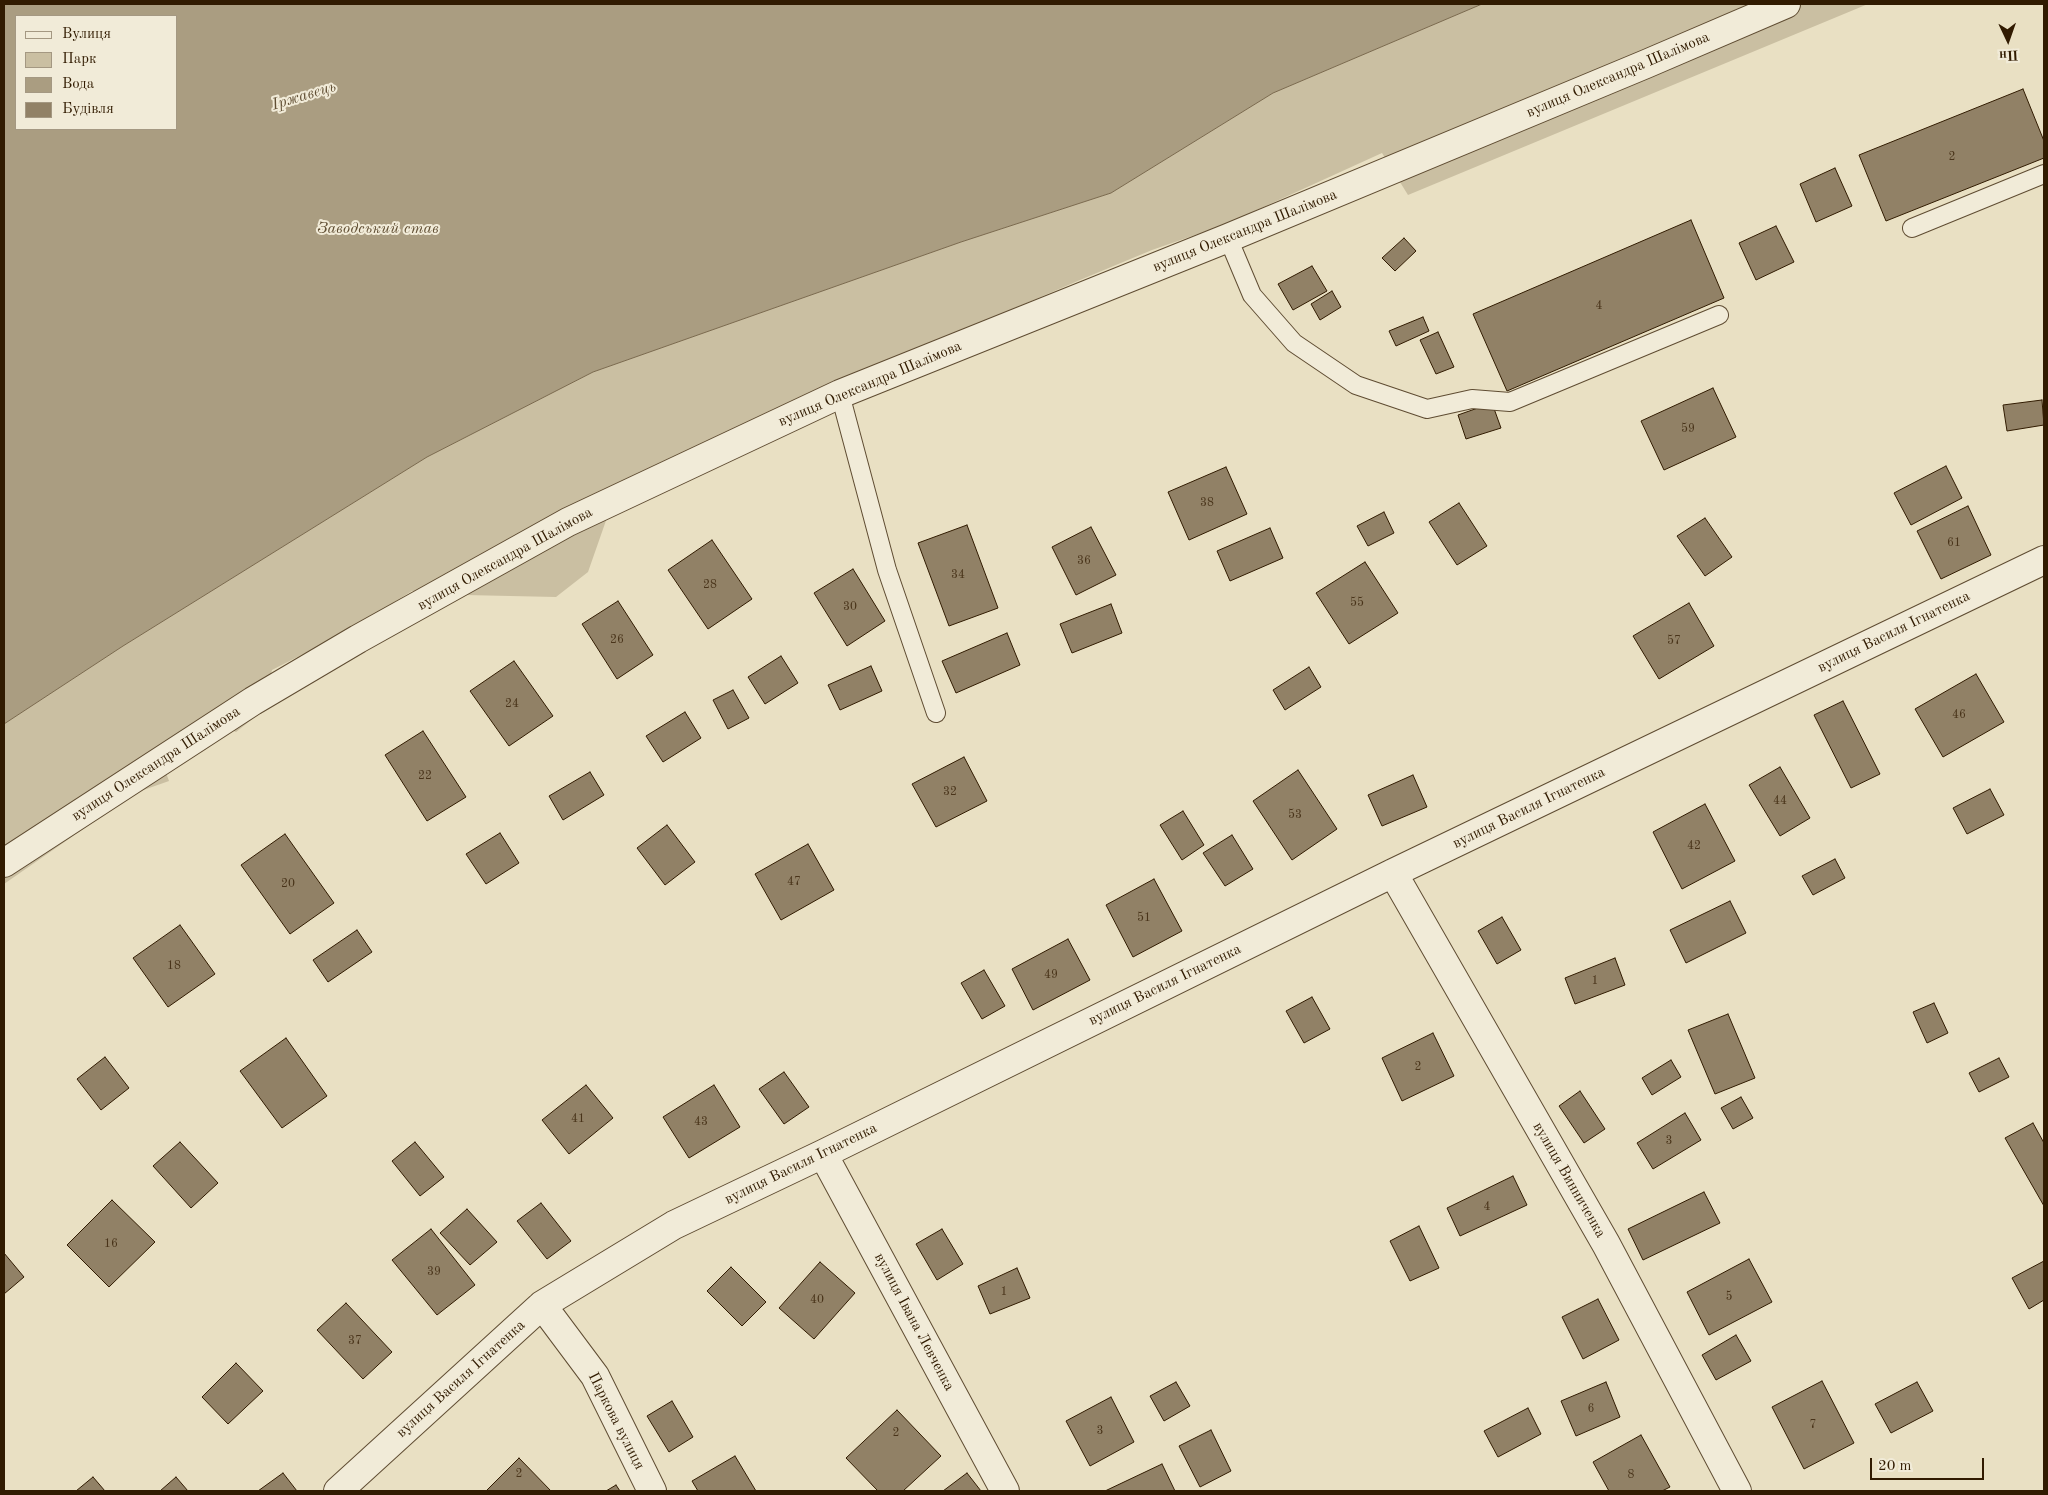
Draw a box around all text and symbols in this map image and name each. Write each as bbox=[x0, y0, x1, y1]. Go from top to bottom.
legend bbox=[15, 15, 178, 130]
north arrow bbox=[1983, 15, 2033, 65]
text: Вулиця bbox=[62, 27, 111, 42]
street label: вулиця Олександра Шалімова bbox=[1524, 28, 1712, 122]
text: Пн bbox=[1999, 47, 2019, 62]
text: Парк bbox=[62, 52, 97, 67]
text: Вода bbox=[62, 77, 94, 92]
water label: Іржавець bbox=[269, 77, 339, 115]
text: Будівля bbox=[62, 102, 114, 117]
house number: 2 bbox=[1949, 150, 1955, 164]
street label: вулиця Олександра Шалімова bbox=[1150, 186, 1340, 276]
water label: Заводський став bbox=[317, 219, 439, 239]
house number: 4 bbox=[1596, 299, 1602, 313]
street label: вулиця Олександра Шалімова bbox=[776, 337, 964, 431]
house number: 59 bbox=[1681, 422, 1695, 436]
house number: 38 bbox=[1200, 496, 1214, 510]
street label: вулиця Олександра Шалімова bbox=[414, 503, 596, 615]
house number: 61 bbox=[1947, 536, 1961, 550]
house number: 36 bbox=[1077, 554, 1091, 568]
house number: 34 bbox=[951, 568, 965, 582]
house number: 28 bbox=[703, 578, 717, 592]
street label: вулиця Василя Ігнатенка bbox=[1815, 587, 1973, 677]
house number: 55 bbox=[1350, 596, 1364, 610]
house number: 30 bbox=[843, 600, 857, 614]
house number: 26 bbox=[610, 633, 624, 647]
house number: 57 bbox=[1667, 634, 1681, 648]
house number: 24 bbox=[505, 697, 519, 711]
street label: вулиця Олександра Шалімова bbox=[68, 703, 244, 825]
house number: 46 bbox=[1952, 708, 1966, 722]
street label: вулиця Василя Ігнатенка bbox=[1450, 763, 1608, 853]
house number: 22 bbox=[418, 769, 432, 783]
house number: 32 bbox=[943, 785, 957, 799]
house number: 44 bbox=[1773, 794, 1787, 808]
house number: 53 bbox=[1288, 808, 1302, 822]
house number: 42 bbox=[1687, 839, 1701, 853]
house number: 47 bbox=[787, 875, 801, 889]
house number: 20 bbox=[281, 877, 295, 891]
house number: 51 bbox=[1137, 911, 1151, 925]
street label: вулиця Василя Ігнатенка bbox=[1086, 940, 1244, 1030]
house number: 18 bbox=[167, 959, 181, 973]
house number: 49 bbox=[1044, 968, 1058, 982]
house number: 1 bbox=[1592, 974, 1598, 988]
house number: 2 bbox=[1415, 1060, 1421, 1074]
house number: 41 bbox=[571, 1112, 585, 1126]
house number: 43 bbox=[694, 1115, 708, 1129]
street label: вулиця Василя Ігнатенка bbox=[722, 1119, 880, 1209]
street label: вулиця Винниченка bbox=[1529, 1119, 1609, 1241]
house number: 3 bbox=[1666, 1134, 1672, 1148]
house number: 4 bbox=[1484, 1200, 1490, 1214]
house number: 16 bbox=[104, 1237, 118, 1251]
street label: вулиця Івана Левченка bbox=[870, 1250, 958, 1394]
house number: 39 bbox=[427, 1265, 441, 1279]
house number: 1 bbox=[1001, 1285, 1007, 1299]
house number: 5 bbox=[1726, 1290, 1732, 1304]
house number: 40 bbox=[810, 1293, 824, 1307]
street label: вулиця Василя Ігнатенка bbox=[393, 1316, 529, 1442]
house number: 37 bbox=[348, 1334, 362, 1348]
street label: Паркова вулиця bbox=[584, 1369, 648, 1473]
house number: 6 bbox=[1588, 1402, 1594, 1416]
house number: 7 bbox=[1810, 1418, 1816, 1432]
house number: 3 bbox=[1097, 1424, 1103, 1438]
house number: 2 bbox=[893, 1426, 899, 1440]
scale bar bbox=[1873, 1448, 1987, 1480]
text: 20 m bbox=[1878, 1459, 1912, 1474]
house number: 2 bbox=[516, 1467, 522, 1481]
house number: 8 bbox=[1628, 1468, 1634, 1482]

